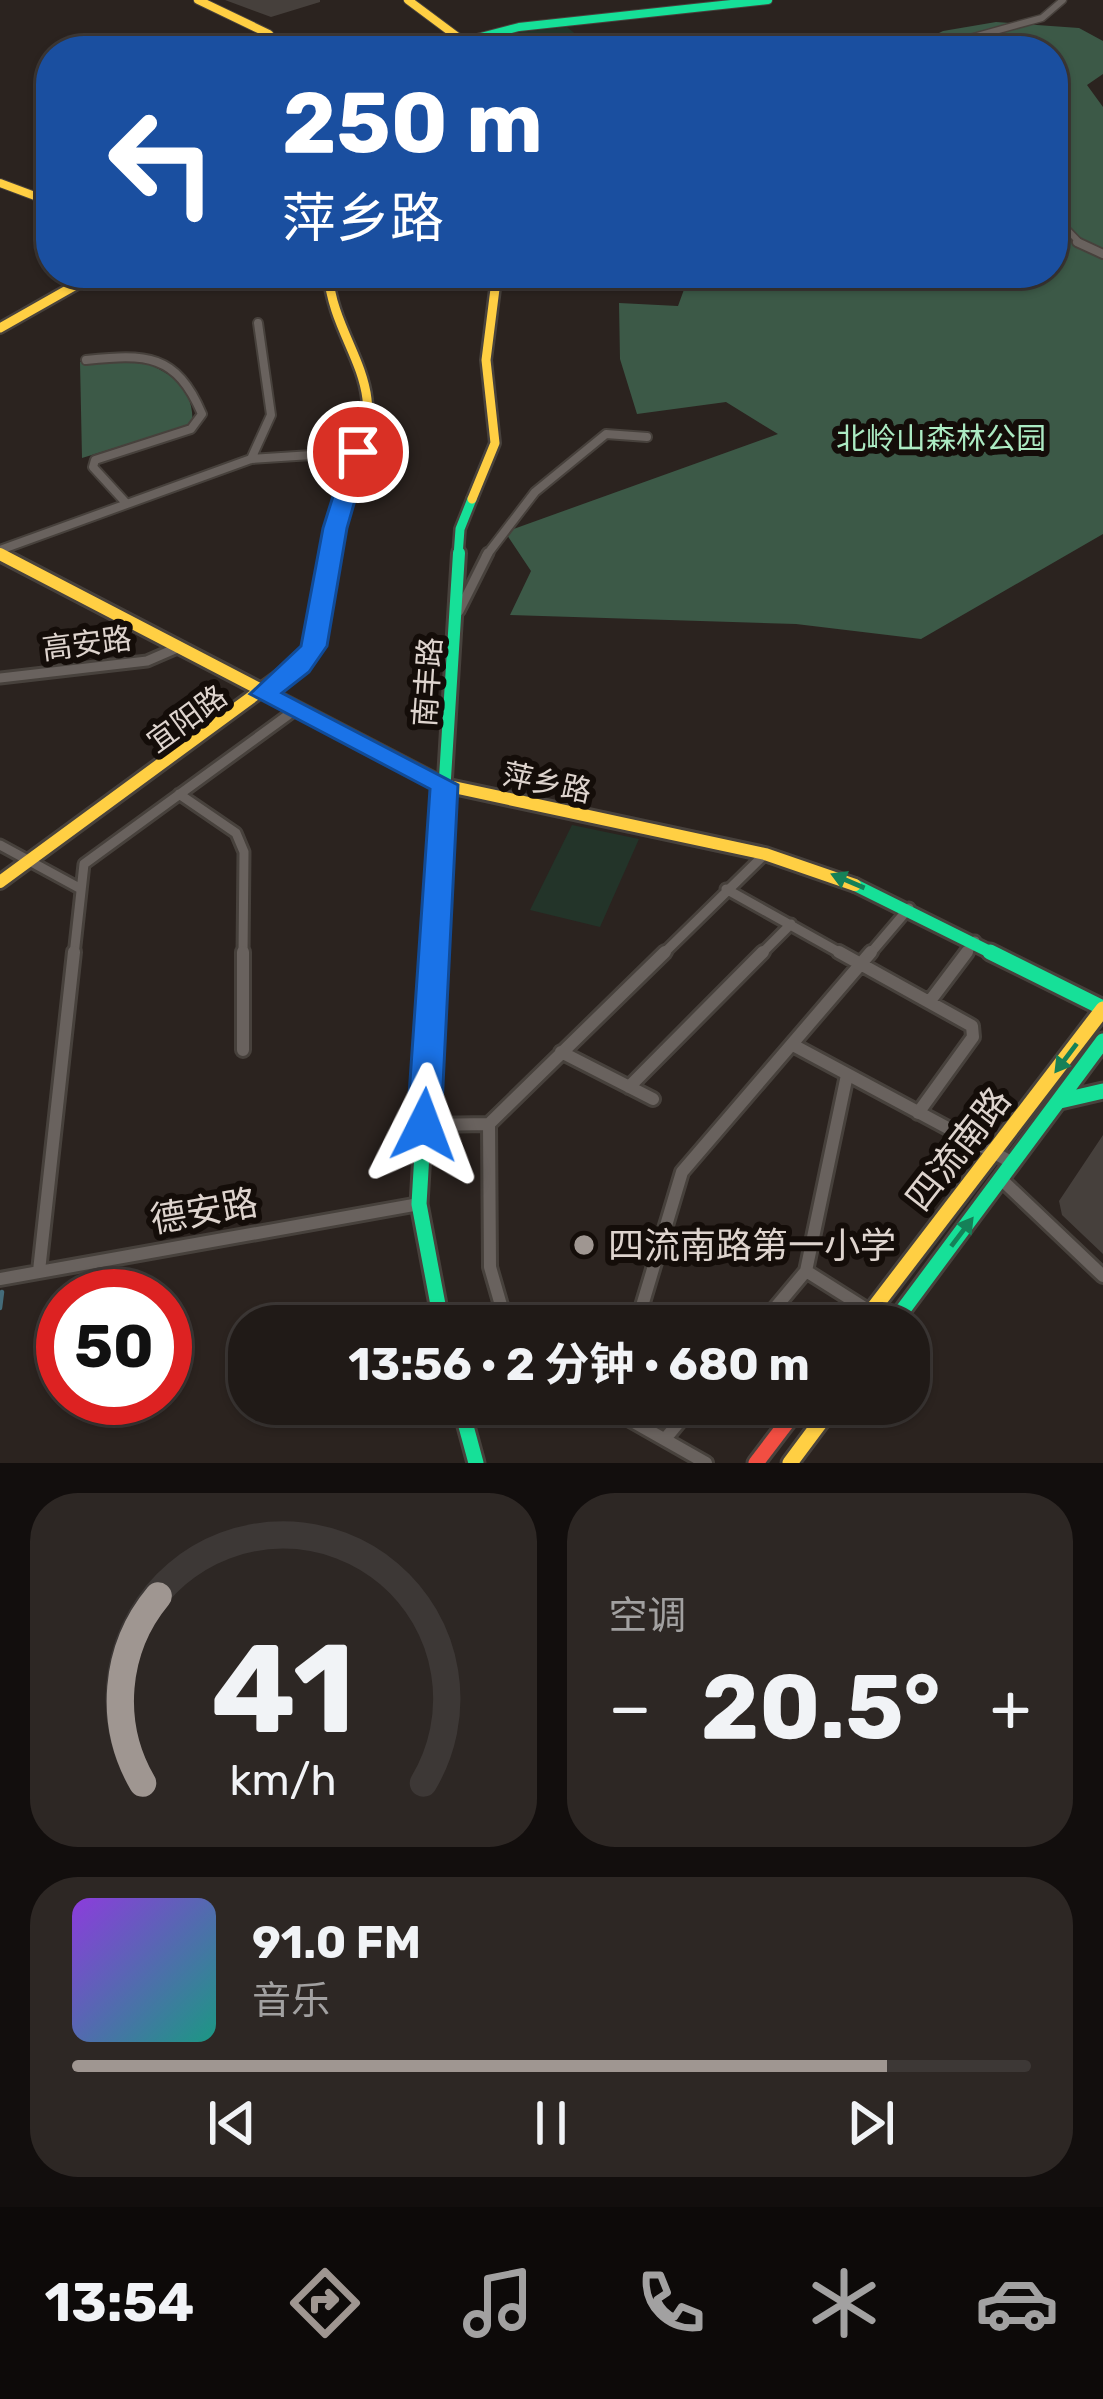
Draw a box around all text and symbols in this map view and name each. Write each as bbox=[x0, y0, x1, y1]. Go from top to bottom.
text: 250 m bbox=[282, 73, 543, 173]
icon: left bbox=[84, 84, 240, 240]
text: 萍乡路 bbox=[282, 187, 444, 251]
pin bbox=[307, 401, 409, 503]
icon: arrive bbox=[325, 419, 391, 485]
park label: 北岭山森林公园 bbox=[836, 421, 1046, 457]
street label: 高安路 bbox=[40, 621, 134, 667]
street label: 南丰路 bbox=[407, 636, 449, 728]
street label: 宜阳路 bbox=[140, 678, 234, 760]
street label: 萍乡路 bbox=[499, 756, 595, 810]
one-way arrow bbox=[830, 871, 865, 891]
one-way arrow bbox=[1054, 1042, 1079, 1074]
position arrow bbox=[361, 1062, 487, 1188]
street label: 四流南路 bbox=[897, 1079, 1019, 1219]
street label: 德安路 bbox=[147, 1180, 261, 1242]
one-way arrow bbox=[949, 1217, 973, 1248]
place label: 四流南路第一小学 bbox=[608, 1224, 896, 1267]
marker: 四流南路第一小学 bbox=[571, 1232, 597, 1258]
speed limit sign: 50 bbox=[36, 1269, 192, 1425]
text: 13:56 · 2 分钟 · 680 m bbox=[348, 1338, 810, 1391]
text: 空调 bbox=[609, 1593, 687, 1639]
text: 41 bbox=[211, 1615, 355, 1763]
text: 20.5° bbox=[701, 1654, 941, 1761]
text: − bbox=[609, 1668, 651, 1747]
text: + bbox=[990, 1668, 1031, 1747]
text: km/h bbox=[230, 1755, 337, 1806]
text: 91.0 FM bbox=[252, 1916, 421, 1969]
text: 音乐 bbox=[252, 1978, 330, 2024]
icon: previous bbox=[199, 2090, 265, 2156]
icon: pause bbox=[518, 2090, 584, 2156]
icon: next bbox=[838, 2090, 904, 2156]
icon: directions bbox=[283, 2261, 367, 2345]
icon: music bbox=[456, 2261, 540, 2345]
icon: phone bbox=[629, 2261, 713, 2345]
icon: climate bbox=[802, 2261, 886, 2345]
icon: car bbox=[975, 2261, 1059, 2345]
text: 13:54 bbox=[44, 2271, 194, 2335]

